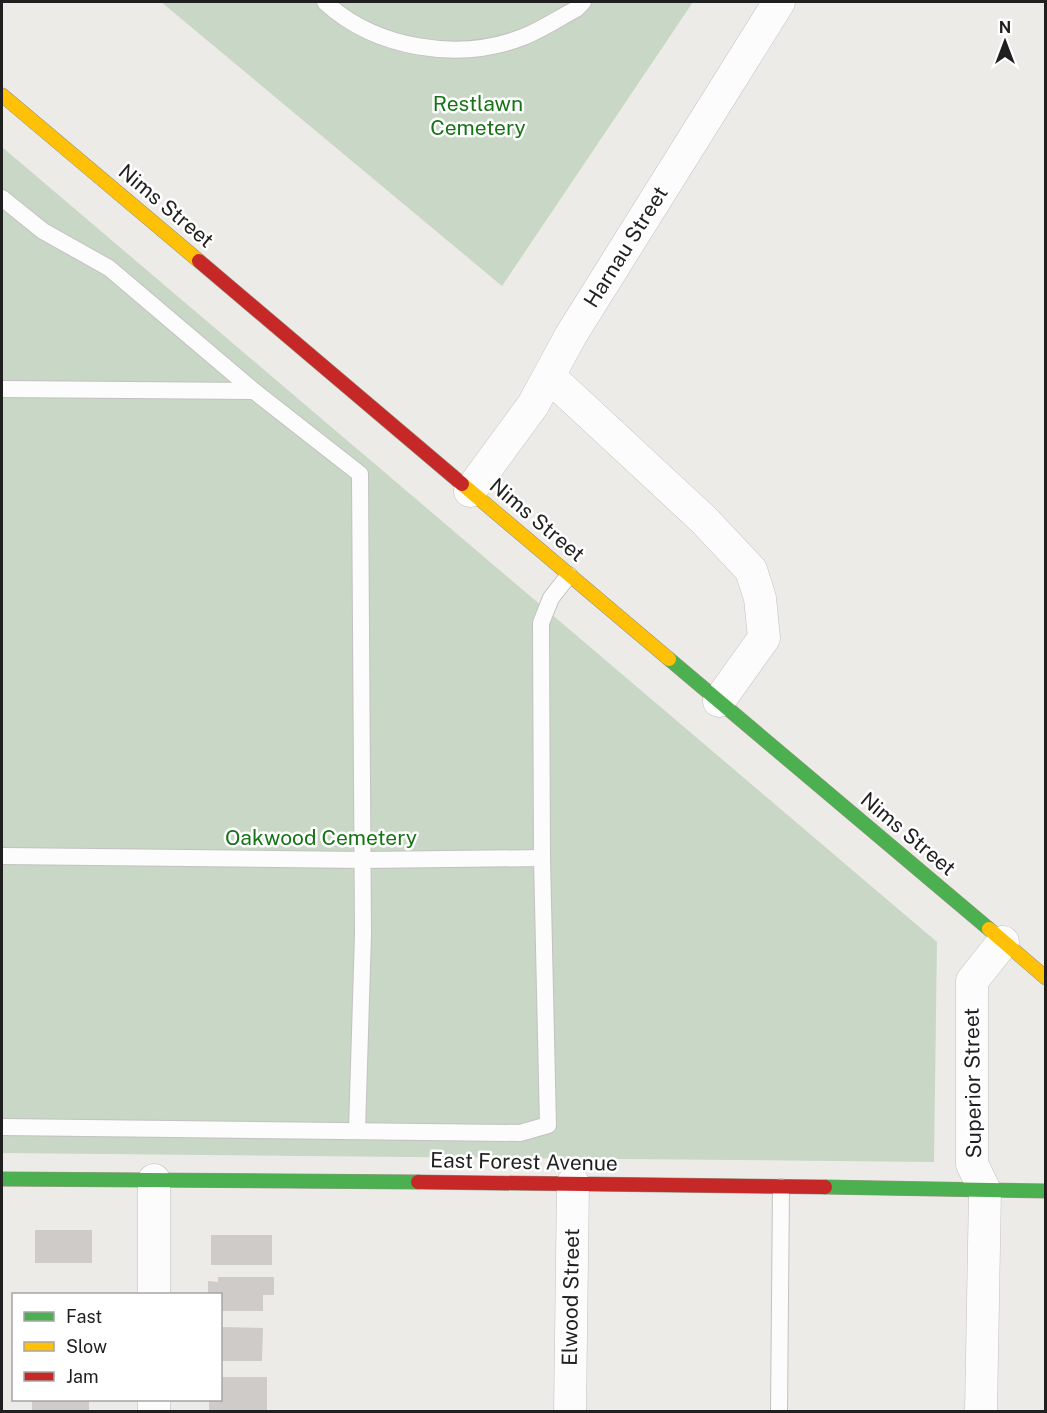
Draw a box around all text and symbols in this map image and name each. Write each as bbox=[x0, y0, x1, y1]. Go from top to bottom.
north arrow bbox=[975, 12, 1035, 72]
text: N bbox=[999, 18, 1011, 37]
park label: Restlawn Cemetery bbox=[430, 91, 526, 140]
street label: Nims Street bbox=[114, 159, 219, 253]
street label: Harnau Street bbox=[578, 182, 673, 312]
street label: Nims Street bbox=[485, 473, 590, 567]
street label: Nims Street bbox=[856, 787, 961, 881]
park label: Oakwood Cemetery bbox=[225, 825, 417, 850]
street label: Superior Street bbox=[959, 1007, 986, 1159]
street label: East Forest Avenue bbox=[430, 1147, 618, 1176]
street label: Elwood Street bbox=[557, 1228, 584, 1366]
legend bbox=[12, 1293, 222, 1401]
text: Fast bbox=[66, 1306, 102, 1327]
text: Slow bbox=[66, 1336, 107, 1357]
text: Jam bbox=[66, 1366, 99, 1387]

